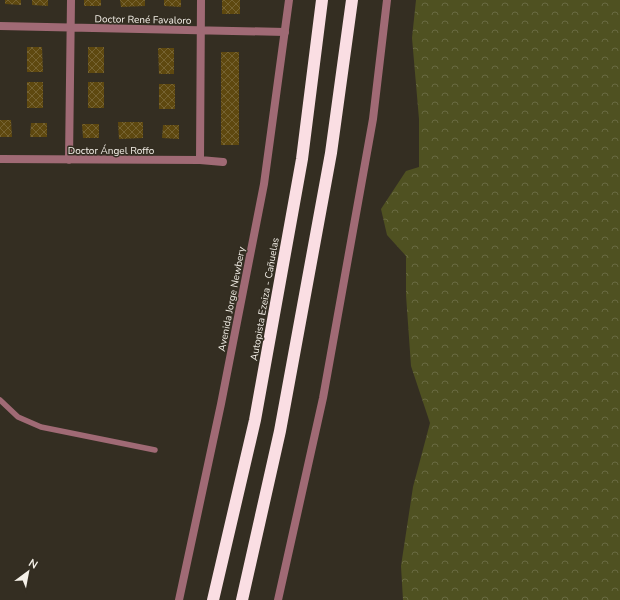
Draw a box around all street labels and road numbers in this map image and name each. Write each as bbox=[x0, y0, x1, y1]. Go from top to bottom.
street label: Doctor René Favaloro bbox=[95, 12, 192, 28]
street label: Doctor Ángel Roffo bbox=[68, 144, 155, 158]
street label: Autopista Ezeiza - Cañuelas bbox=[247, 236, 283, 362]
street label: Avenida Jorge Newbery bbox=[215, 245, 249, 353]

